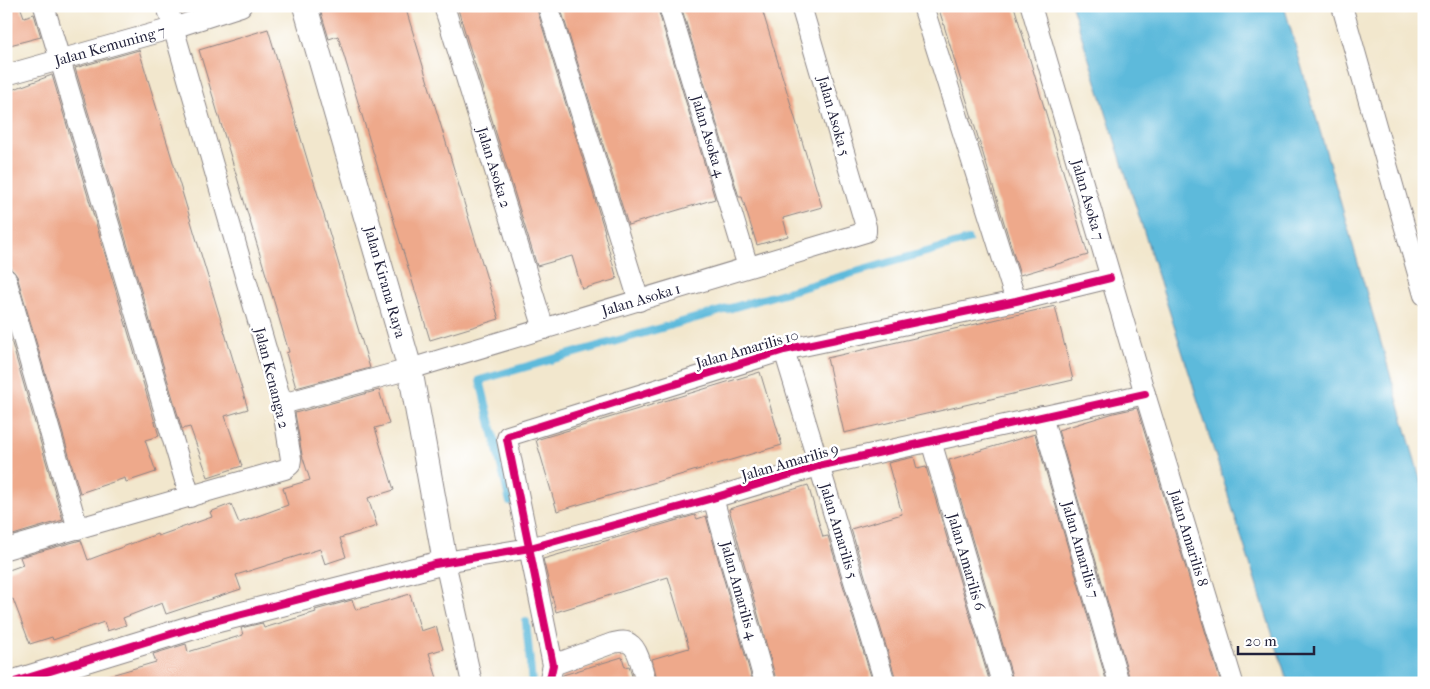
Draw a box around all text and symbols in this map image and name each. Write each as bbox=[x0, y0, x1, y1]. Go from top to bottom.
street label: Jalan Kemuning 7 bbox=[51, 22, 168, 70]
street label: Jalan Asoka 5 bbox=[814, 73, 854, 158]
street label: Jalan Asoka 4 bbox=[687, 92, 730, 180]
street label: Jalan Asoka 2 bbox=[473, 124, 515, 210]
street label: Jalan Asoka 7 bbox=[1067, 156, 1108, 242]
street label: Jalan Kirana Raya bbox=[360, 223, 410, 341]
street label: Jalan Asoka 1 bbox=[599, 279, 683, 320]
street label: Jalan Kenanga 2 bbox=[250, 325, 293, 431]
street label: Jalan Amarilis 10 bbox=[693, 326, 800, 373]
street label: Jalan Amarilis 9 bbox=[738, 439, 841, 485]
street label: Jalan Amarilis 5 bbox=[816, 480, 862, 581]
street label: Jalan Amarilis 8 bbox=[1165, 487, 1212, 589]
street label: Jalan Amarilis 7 bbox=[1058, 498, 1103, 600]
street label: Jalan Amarilis 6 bbox=[943, 510, 990, 614]
street label: Jalan Amarilis 4 bbox=[716, 538, 762, 643]
scale bar bbox=[1238, 624, 1314, 656]
text: 20 m bbox=[1245, 632, 1277, 650]

